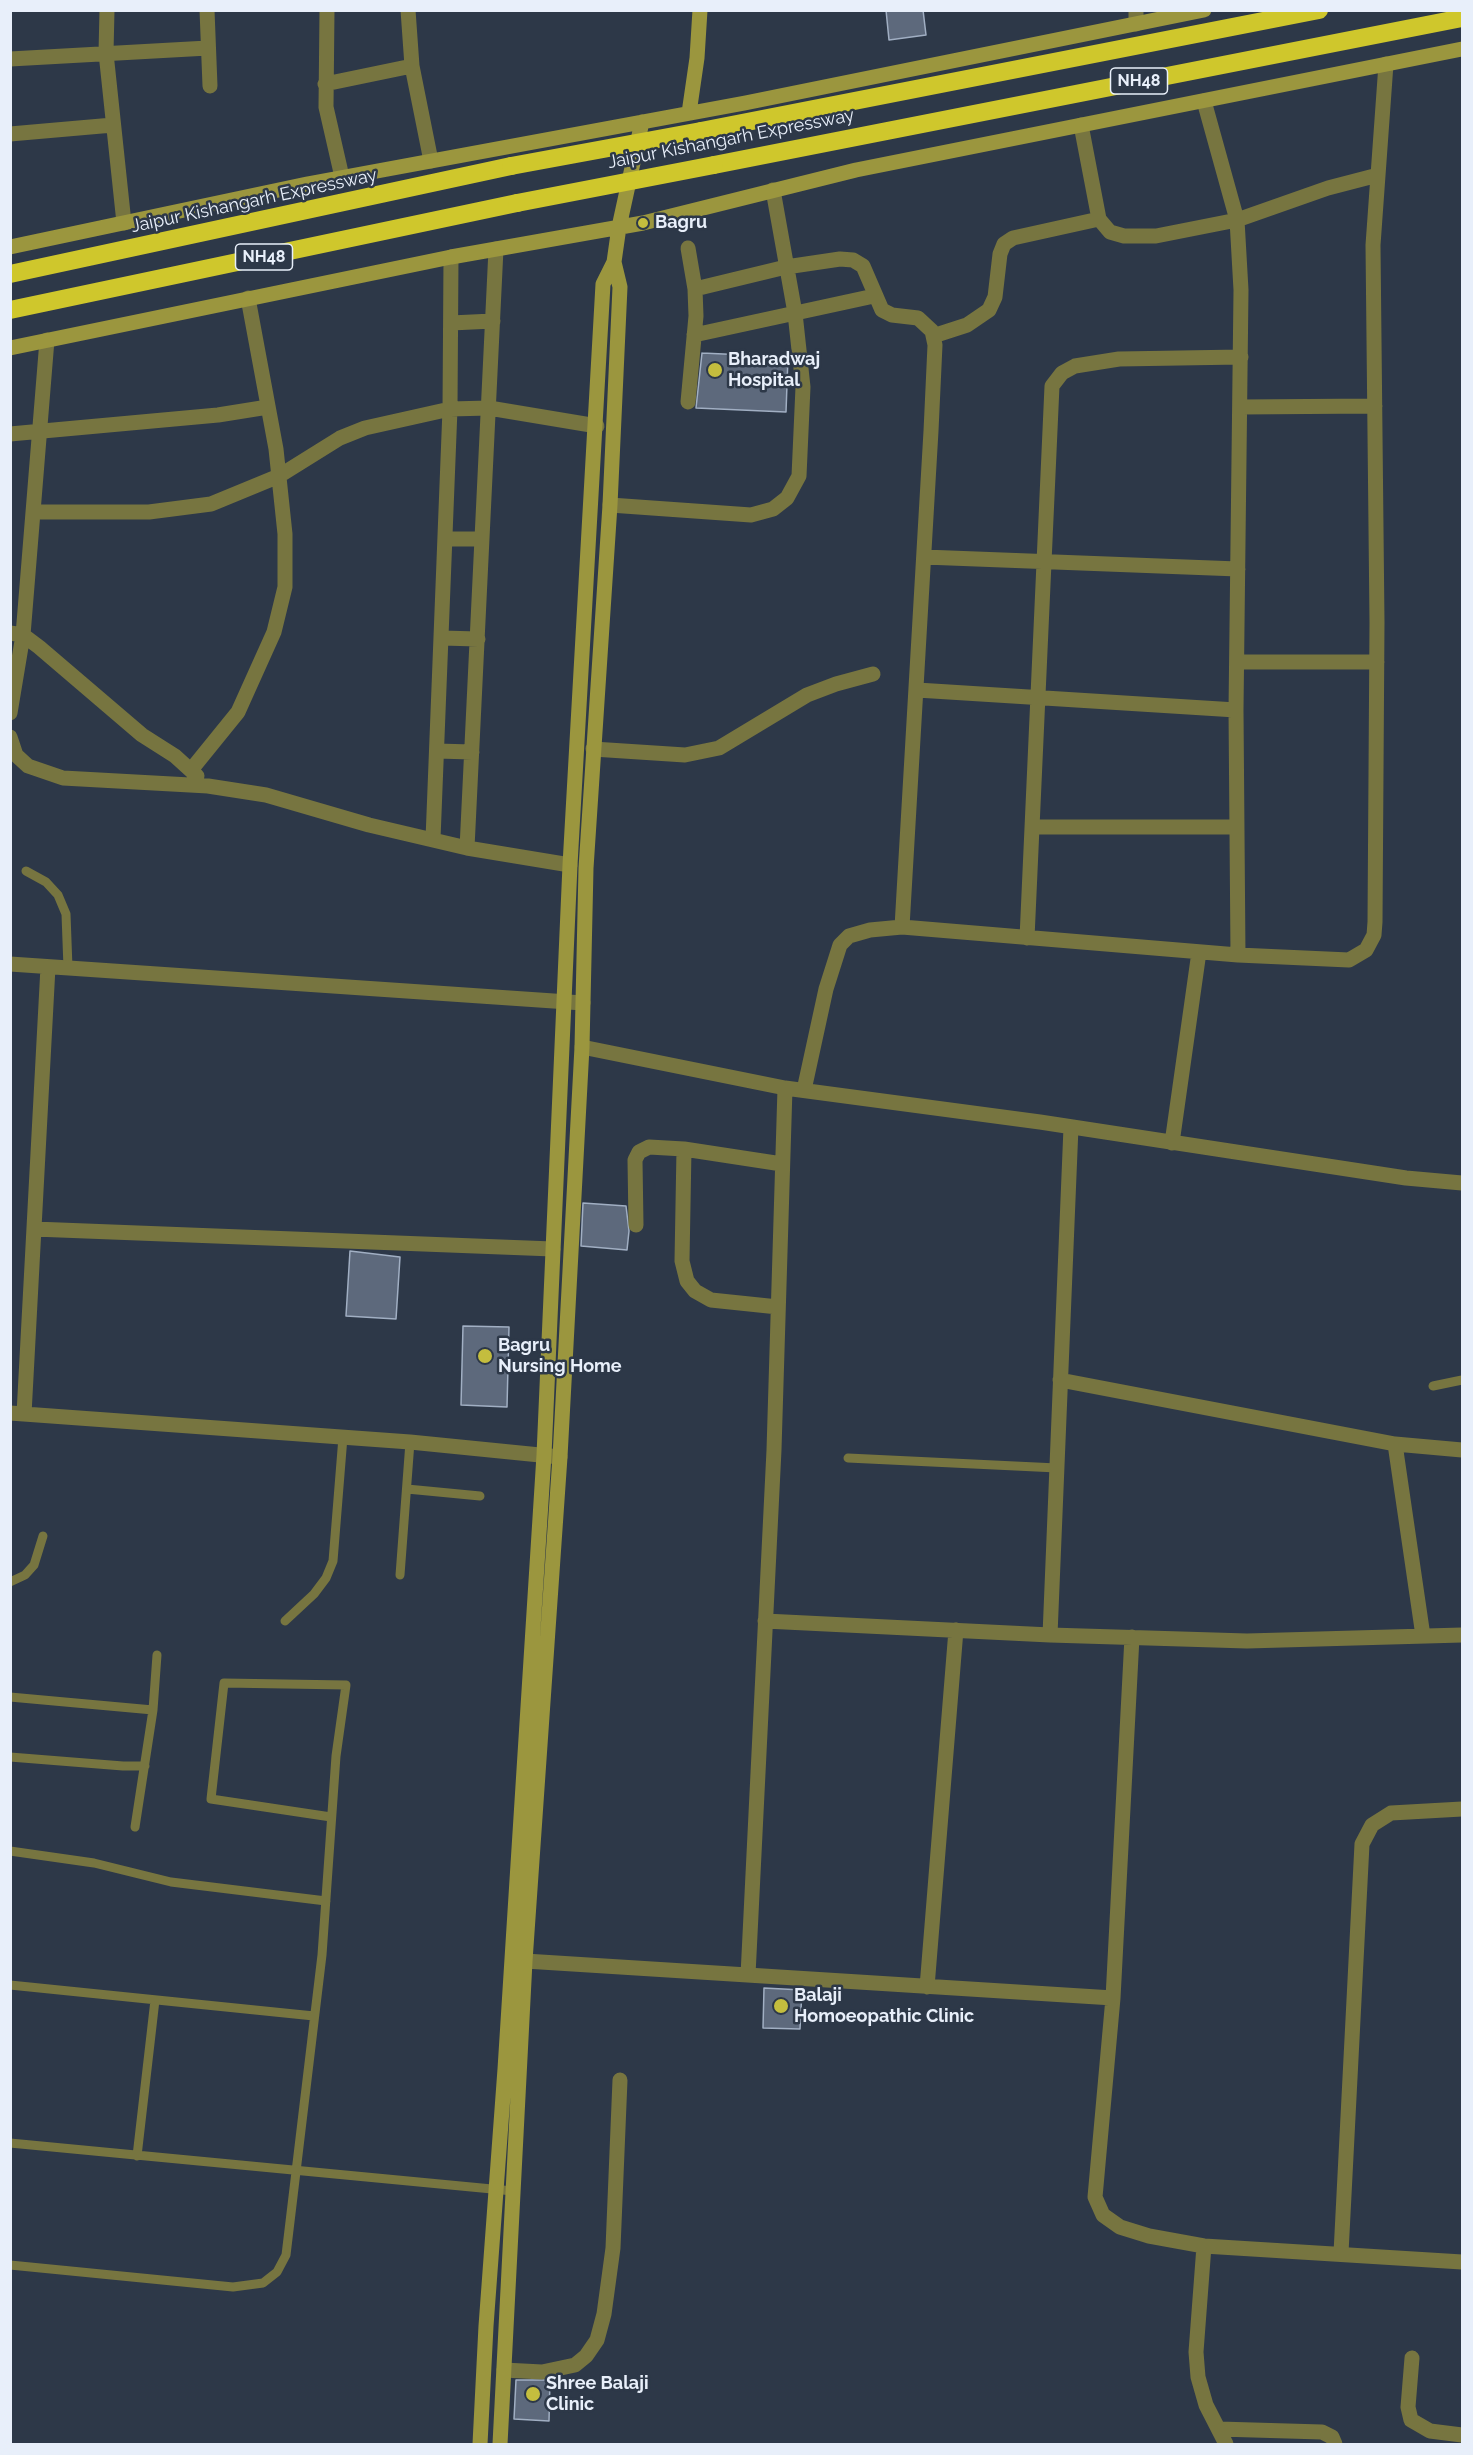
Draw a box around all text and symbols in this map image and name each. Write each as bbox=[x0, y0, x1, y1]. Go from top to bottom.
road number: NH48 bbox=[1110, 68, 1168, 94]
street label: Jaipur Kishangarh Expressway bbox=[606, 104, 856, 174]
street label: Jaipur Kishangarh Expressway bbox=[129, 164, 379, 238]
place label: Bagru bbox=[655, 212, 707, 234]
marker: Bagru bbox=[636, 216, 650, 230]
road number: NH48 bbox=[236, 244, 292, 270]
place label: Bharadwaj Hospital bbox=[728, 349, 820, 392]
marker: Bharadwaj Hospital bbox=[706, 361, 724, 379]
place label: Bagru Nursing Home bbox=[498, 1335, 622, 1378]
marker: Bagru Nursing Home bbox=[476, 1347, 494, 1365]
place label: Balaji Homoeopathic Clinic bbox=[794, 1985, 974, 2028]
marker: Balaji Homoeopathic Clinic bbox=[772, 1997, 790, 2015]
place label: Shree Balaji Clinic bbox=[546, 2373, 648, 2416]
marker: Shree Balaji Clinic bbox=[524, 2385, 542, 2403]

